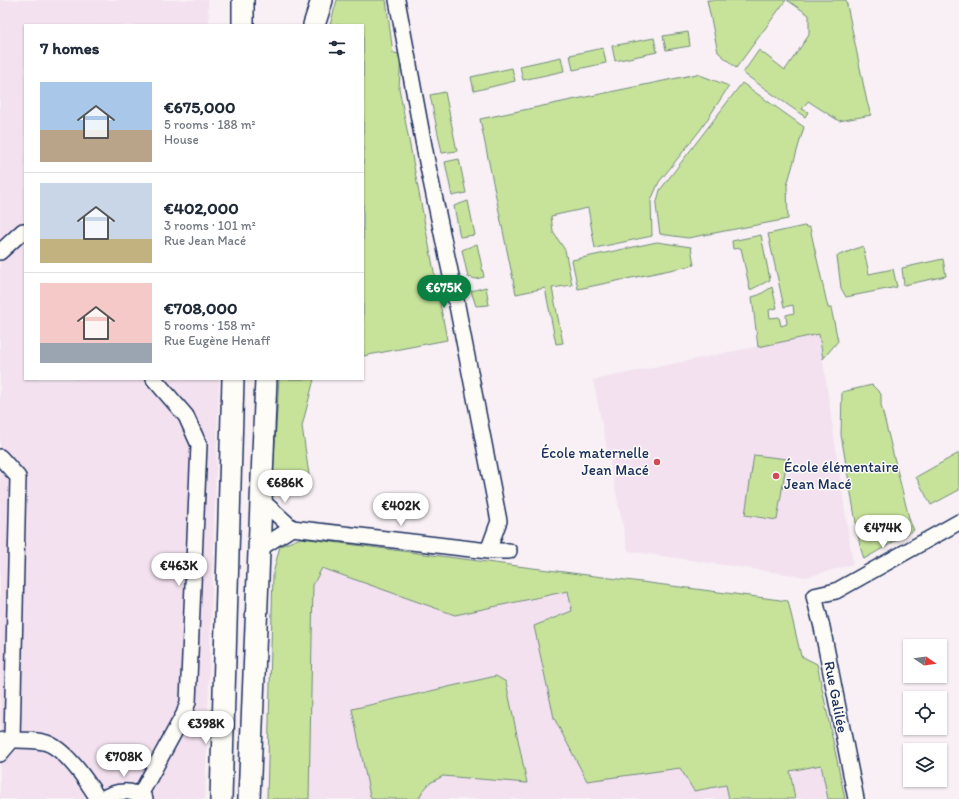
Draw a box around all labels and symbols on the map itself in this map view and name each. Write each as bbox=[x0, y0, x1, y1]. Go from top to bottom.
pin: €675K bbox=[416, 275, 472, 309]
place label: École maternelle Jean Macé bbox=[541, 444, 649, 479]
marker: École maternelle Jean Macé bbox=[652, 457, 662, 467]
place label: École élémentaire Jean Macé bbox=[784, 458, 899, 493]
pin: €686K bbox=[257, 470, 313, 504]
marker: École élémentaire Jean Macé bbox=[771, 471, 781, 481]
pin: €402K bbox=[373, 493, 429, 527]
pin: €474K bbox=[855, 515, 911, 549]
pin: €463K bbox=[151, 553, 207, 587]
north arrow bbox=[903, 639, 947, 683]
street label: Rue Galilée bbox=[820, 660, 852, 734]
pin: €398K bbox=[178, 711, 234, 745]
pin: €708K bbox=[96, 744, 152, 778]

